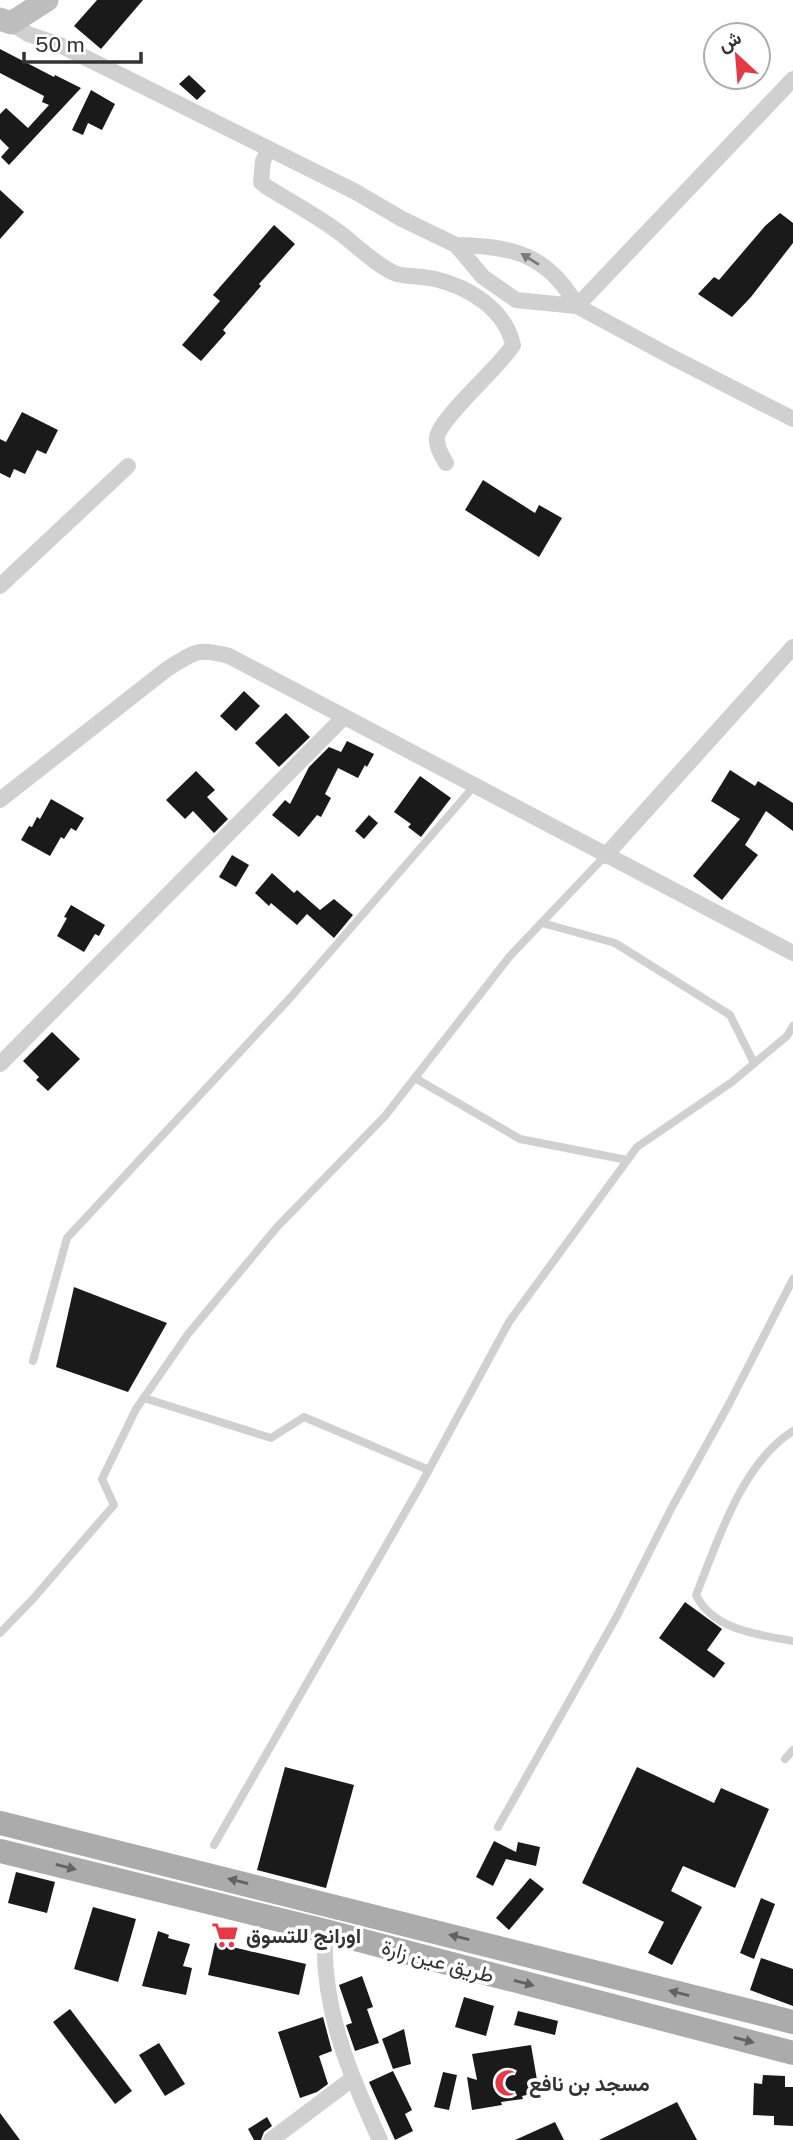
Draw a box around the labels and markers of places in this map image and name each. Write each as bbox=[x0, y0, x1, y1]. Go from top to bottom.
supermarket icon: اورانج للتسوق bbox=[210, 1920, 240, 1950]
place label: اورانج للتسوق bbox=[246, 1923, 361, 1950]
mosque icon: مسجد بن نافع bbox=[493, 2068, 523, 2098]
place label: مسجد بن نافع bbox=[529, 2071, 650, 2098]

